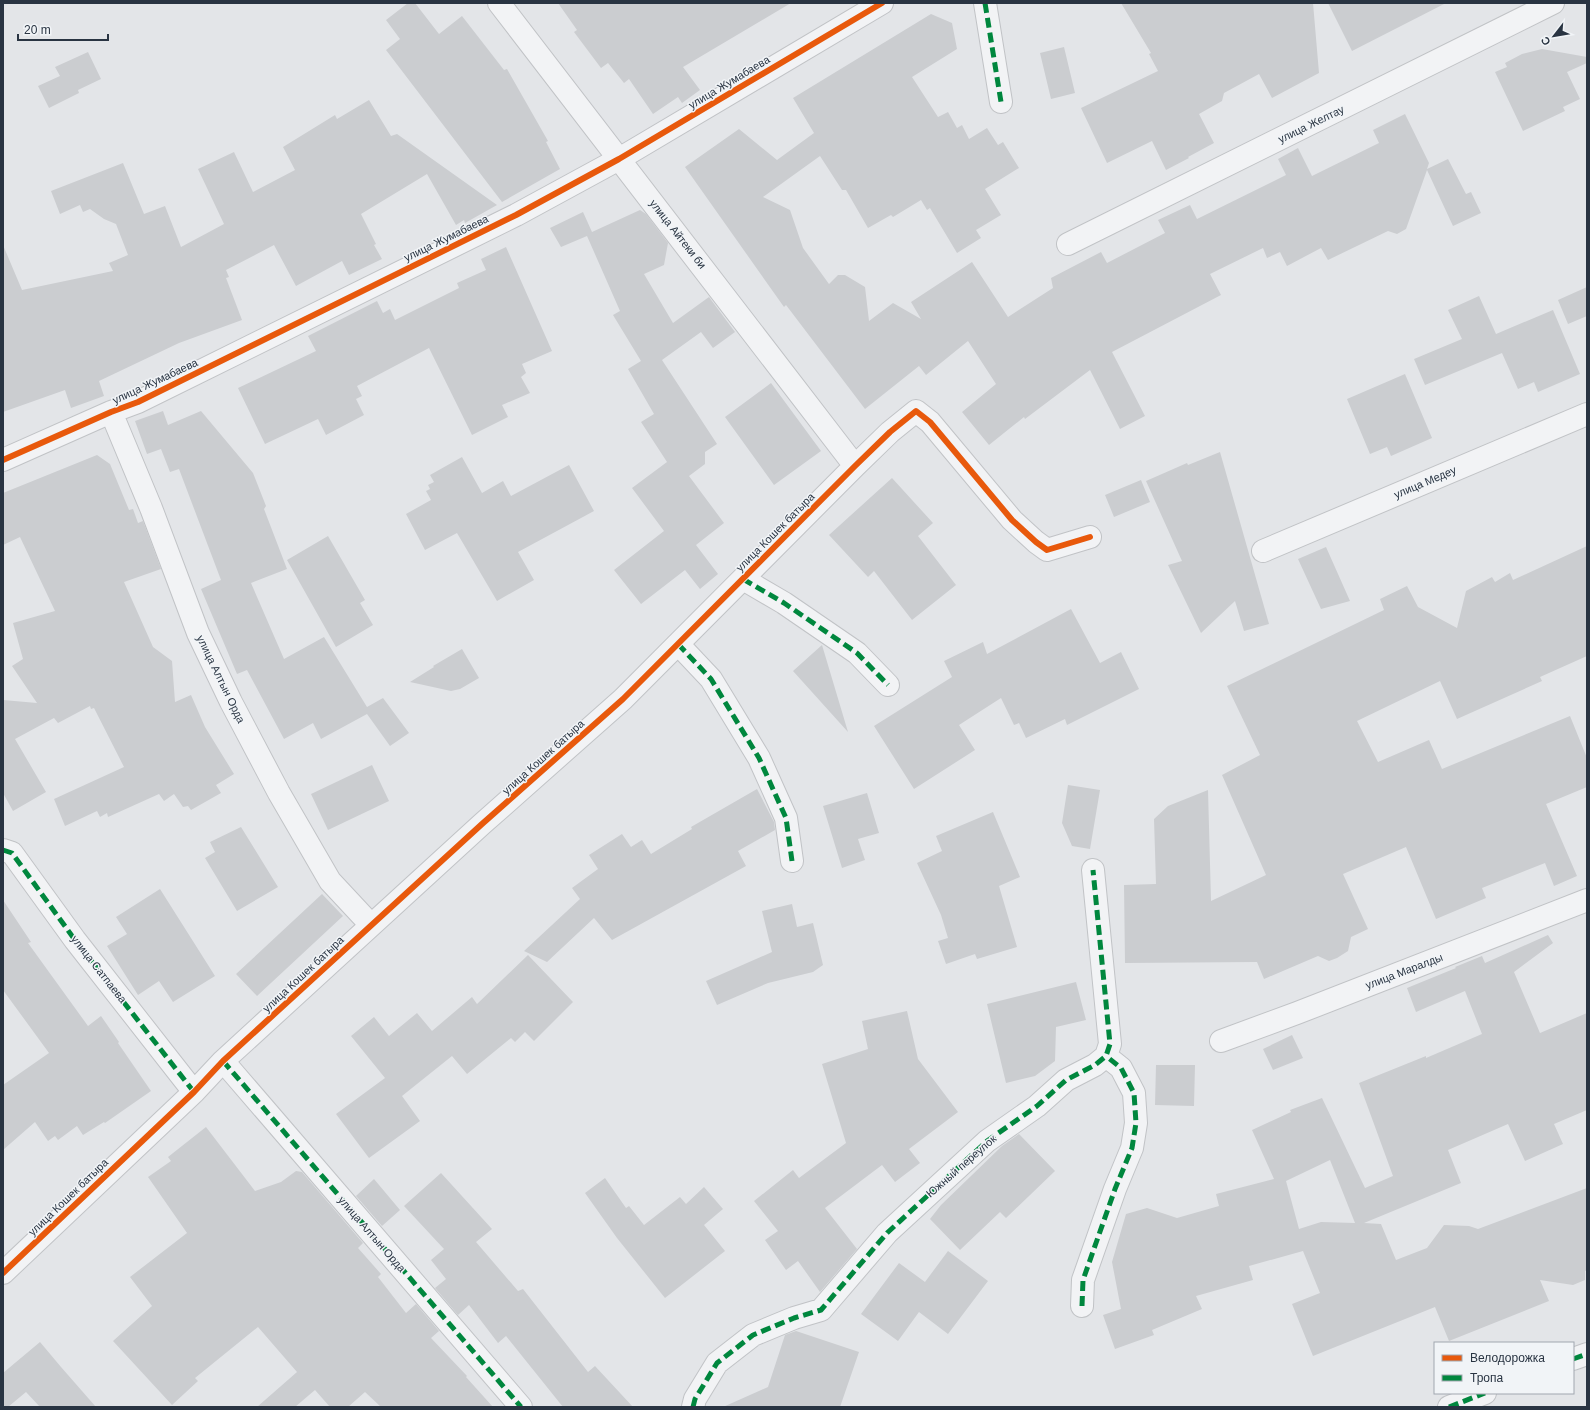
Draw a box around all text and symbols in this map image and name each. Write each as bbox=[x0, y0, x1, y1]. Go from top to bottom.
scale bar bbox=[18, 16, 108, 42]
north arrow bbox=[1534, 16, 1574, 56]
text: 20 m bbox=[24, 23, 51, 37]
text: С bbox=[1538, 35, 1553, 48]
street label: улица Жумабаева bbox=[686, 53, 772, 111]
street label: улица Желтау bbox=[1276, 103, 1346, 145]
street label: улица Айтеки би bbox=[647, 197, 709, 271]
street label: улица Жумабаева bbox=[402, 212, 491, 264]
street label: улица Жумабаева bbox=[111, 356, 200, 406]
street label: улица Медеу bbox=[1392, 463, 1458, 500]
street label: улица Кошек батыра bbox=[733, 490, 817, 574]
street label: улица Алтын Орда bbox=[195, 633, 248, 726]
street label: улица Кошек батыра bbox=[500, 717, 587, 797]
street label: улица Сатпаева bbox=[69, 933, 130, 1006]
street label: улица Кошек батыра bbox=[260, 933, 346, 1014]
street label: улица Маралды bbox=[1364, 951, 1444, 991]
street label: Южный переулок bbox=[924, 1132, 998, 1200]
street label: улица Кошек батыра bbox=[26, 1155, 111, 1238]
street label: улица Алтын Орда bbox=[336, 1194, 409, 1275]
legend bbox=[1434, 1342, 1574, 1394]
text: Велодорожка bbox=[1470, 1351, 1545, 1365]
text: Тропа bbox=[1470, 1371, 1504, 1385]

